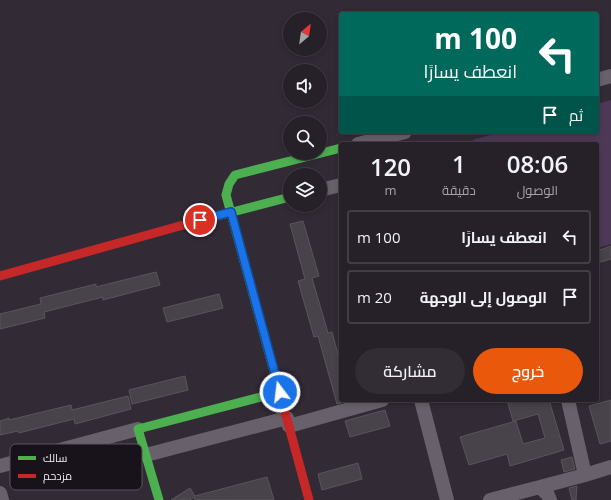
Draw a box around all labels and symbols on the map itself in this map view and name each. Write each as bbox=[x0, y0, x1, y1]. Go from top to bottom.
north arrow bbox=[283, 12, 327, 56]
pin bbox=[183, 203, 217, 237]
position arrow bbox=[259, 371, 301, 413]
legend bbox=[10, 444, 142, 490]
text: سالك bbox=[43, 450, 67, 465]
text: مزدحم bbox=[43, 468, 72, 484]

